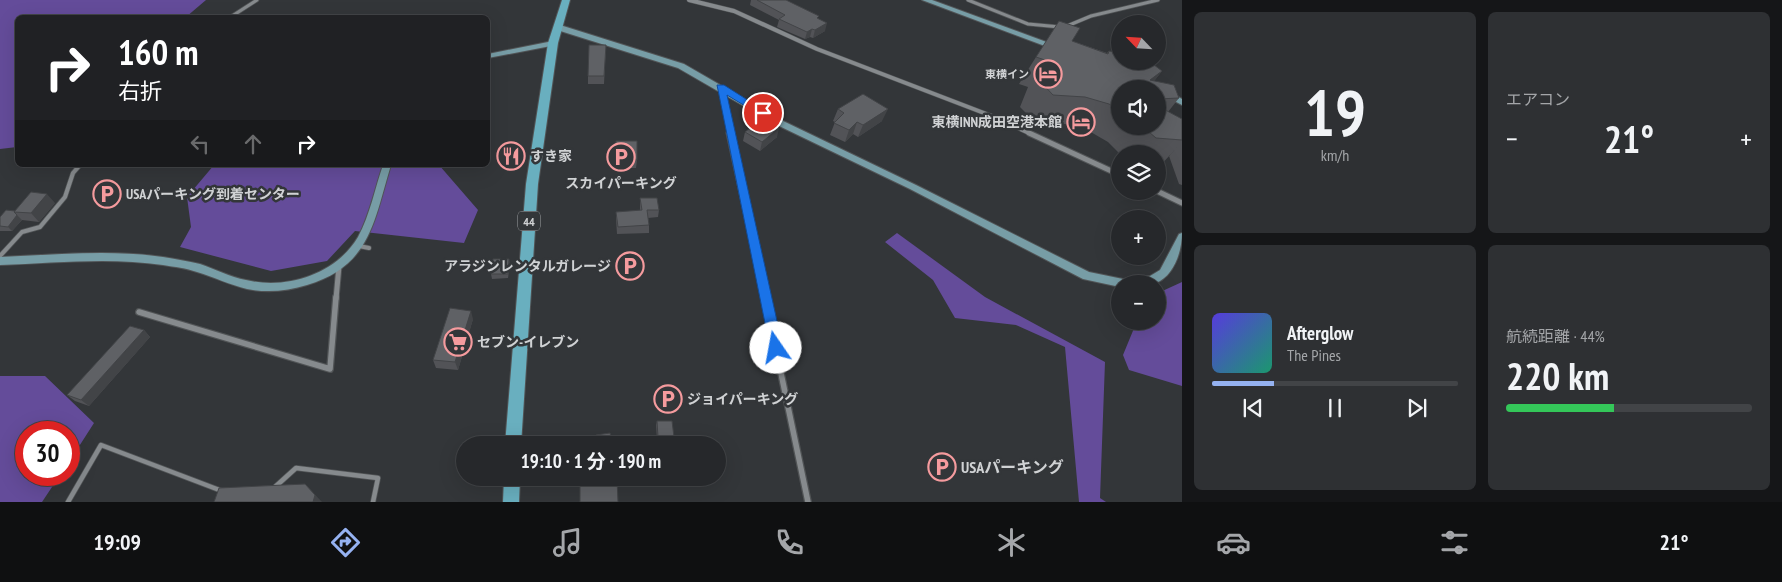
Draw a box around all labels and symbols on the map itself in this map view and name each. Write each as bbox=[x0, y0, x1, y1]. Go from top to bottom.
north arrow bbox=[1111, 15, 1166, 70]
hotel icon: 東横イン bbox=[1033, 59, 1063, 89]
place label: 東横イン bbox=[985, 67, 1029, 81]
pin bbox=[742, 92, 784, 134]
hotel icon: 東横INN成田空港本館 bbox=[1066, 107, 1096, 137]
place label: 東横INN成田空港本館 bbox=[932, 113, 1062, 131]
restaurant icon: すき家 bbox=[496, 141, 526, 171]
parking icon: スカイパーキング bbox=[606, 142, 636, 172]
place label: すき家 bbox=[530, 147, 572, 165]
place label: スカイパーキング bbox=[565, 174, 677, 192]
parking icon: USAパーキング到着センター bbox=[92, 179, 122, 209]
place label: USAパーキング到着センター bbox=[126, 185, 300, 203]
road number: 44 bbox=[518, 212, 540, 230]
parking icon: アラジンレンタルガレージ bbox=[615, 251, 645, 281]
place label: アラジンレンタルガレージ bbox=[444, 257, 611, 275]
position arrow bbox=[749, 321, 801, 373]
supermarket icon: セブン-イレブン bbox=[443, 327, 473, 357]
place label: セブン-イレブン bbox=[477, 333, 579, 351]
parking icon: ジョイパーキング bbox=[653, 384, 683, 414]
place label: ジョイパーキング bbox=[687, 390, 798, 408]
speed limit sign: 30 bbox=[15, 421, 80, 486]
parking icon: USAパーキング bbox=[927, 452, 957, 482]
place label: USAパーキング bbox=[961, 457, 1064, 477]

